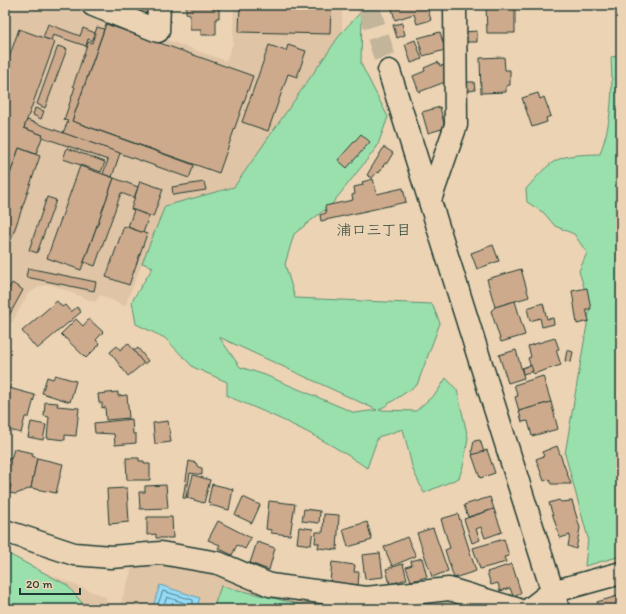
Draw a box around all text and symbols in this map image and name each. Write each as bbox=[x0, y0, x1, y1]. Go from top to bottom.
district label: 浦口三丁目 bbox=[336, 221, 412, 239]
scale bar bbox=[20, 570, 80, 596]
text: 20 m bbox=[26, 577, 53, 591]

